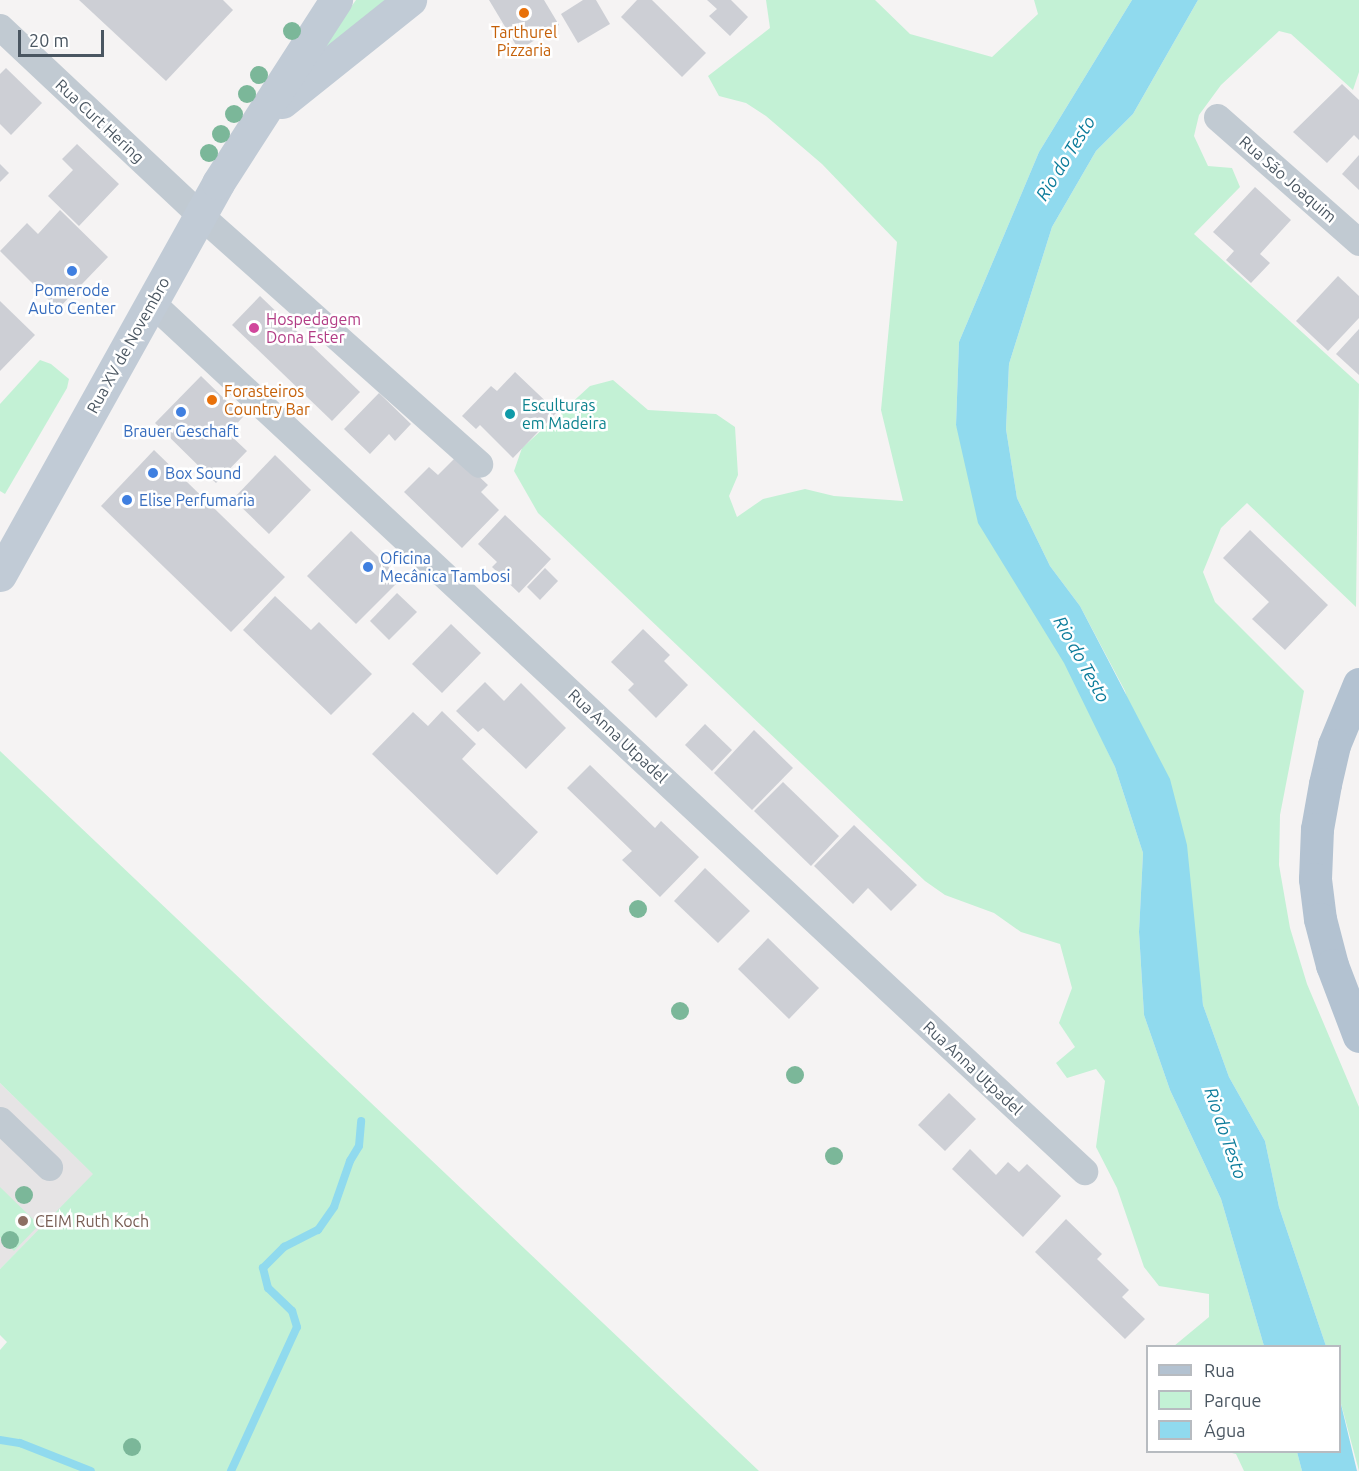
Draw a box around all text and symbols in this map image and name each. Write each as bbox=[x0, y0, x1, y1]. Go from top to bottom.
marker: Tarthurel Pizzaria bbox=[517, 6, 531, 20]
scale bar bbox=[21, 18, 106, 56]
place label: Tarthurel Pizzaria bbox=[491, 22, 557, 60]
text: 20 m bbox=[29, 30, 69, 50]
street label: Rua Curt Hering bbox=[52, 75, 148, 167]
water label: Rio do Testo bbox=[1031, 112, 1099, 204]
street label: Rua São Joaquim bbox=[1236, 132, 1340, 226]
marker: Pomerode Auto Center bbox=[65, 264, 79, 278]
street label: Rua XV de Novembro bbox=[83, 274, 173, 416]
place label: Pomerode Auto Center bbox=[28, 280, 116, 318]
place label: Hospedagem Dona Ester bbox=[266, 309, 361, 347]
marker: Hospedagem Dona Ester bbox=[247, 321, 261, 335]
place label: Forasteiros Country Bar bbox=[224, 381, 310, 419]
marker: Forasteiros Country Bar bbox=[205, 393, 219, 407]
place label: Esculturas em Madeira bbox=[522, 395, 607, 433]
marker: Brauer Geschaft bbox=[174, 405, 188, 419]
marker: Esculturas em Madeira bbox=[503, 407, 517, 421]
place label: Brauer Geschaft bbox=[123, 421, 239, 441]
place label: Box Sound bbox=[165, 463, 241, 483]
marker: Box Sound bbox=[146, 466, 160, 480]
place label: Elise Perfumaria bbox=[139, 490, 255, 510]
marker: Elise Perfumaria bbox=[120, 493, 134, 507]
place label: Oficina Mecânica Tambosi bbox=[380, 548, 511, 586]
marker: Oficina Mecânica Tambosi bbox=[361, 560, 375, 574]
water label: Rio do Testo bbox=[1049, 612, 1115, 706]
street label: Rua Anna Utpadel bbox=[564, 685, 672, 787]
street label: Rua Anna Utpadel bbox=[919, 1017, 1027, 1119]
water label: Rio do Testo bbox=[1200, 1084, 1252, 1182]
place label: CEIM Ruth Koch bbox=[35, 1211, 149, 1231]
marker: CEIM Ruth Koch bbox=[16, 1214, 30, 1228]
legend bbox=[1146, 1345, 1341, 1453]
text: Rua bbox=[1204, 1360, 1235, 1380]
text: Parque bbox=[1204, 1390, 1261, 1410]
text: Água bbox=[1204, 1420, 1246, 1440]

